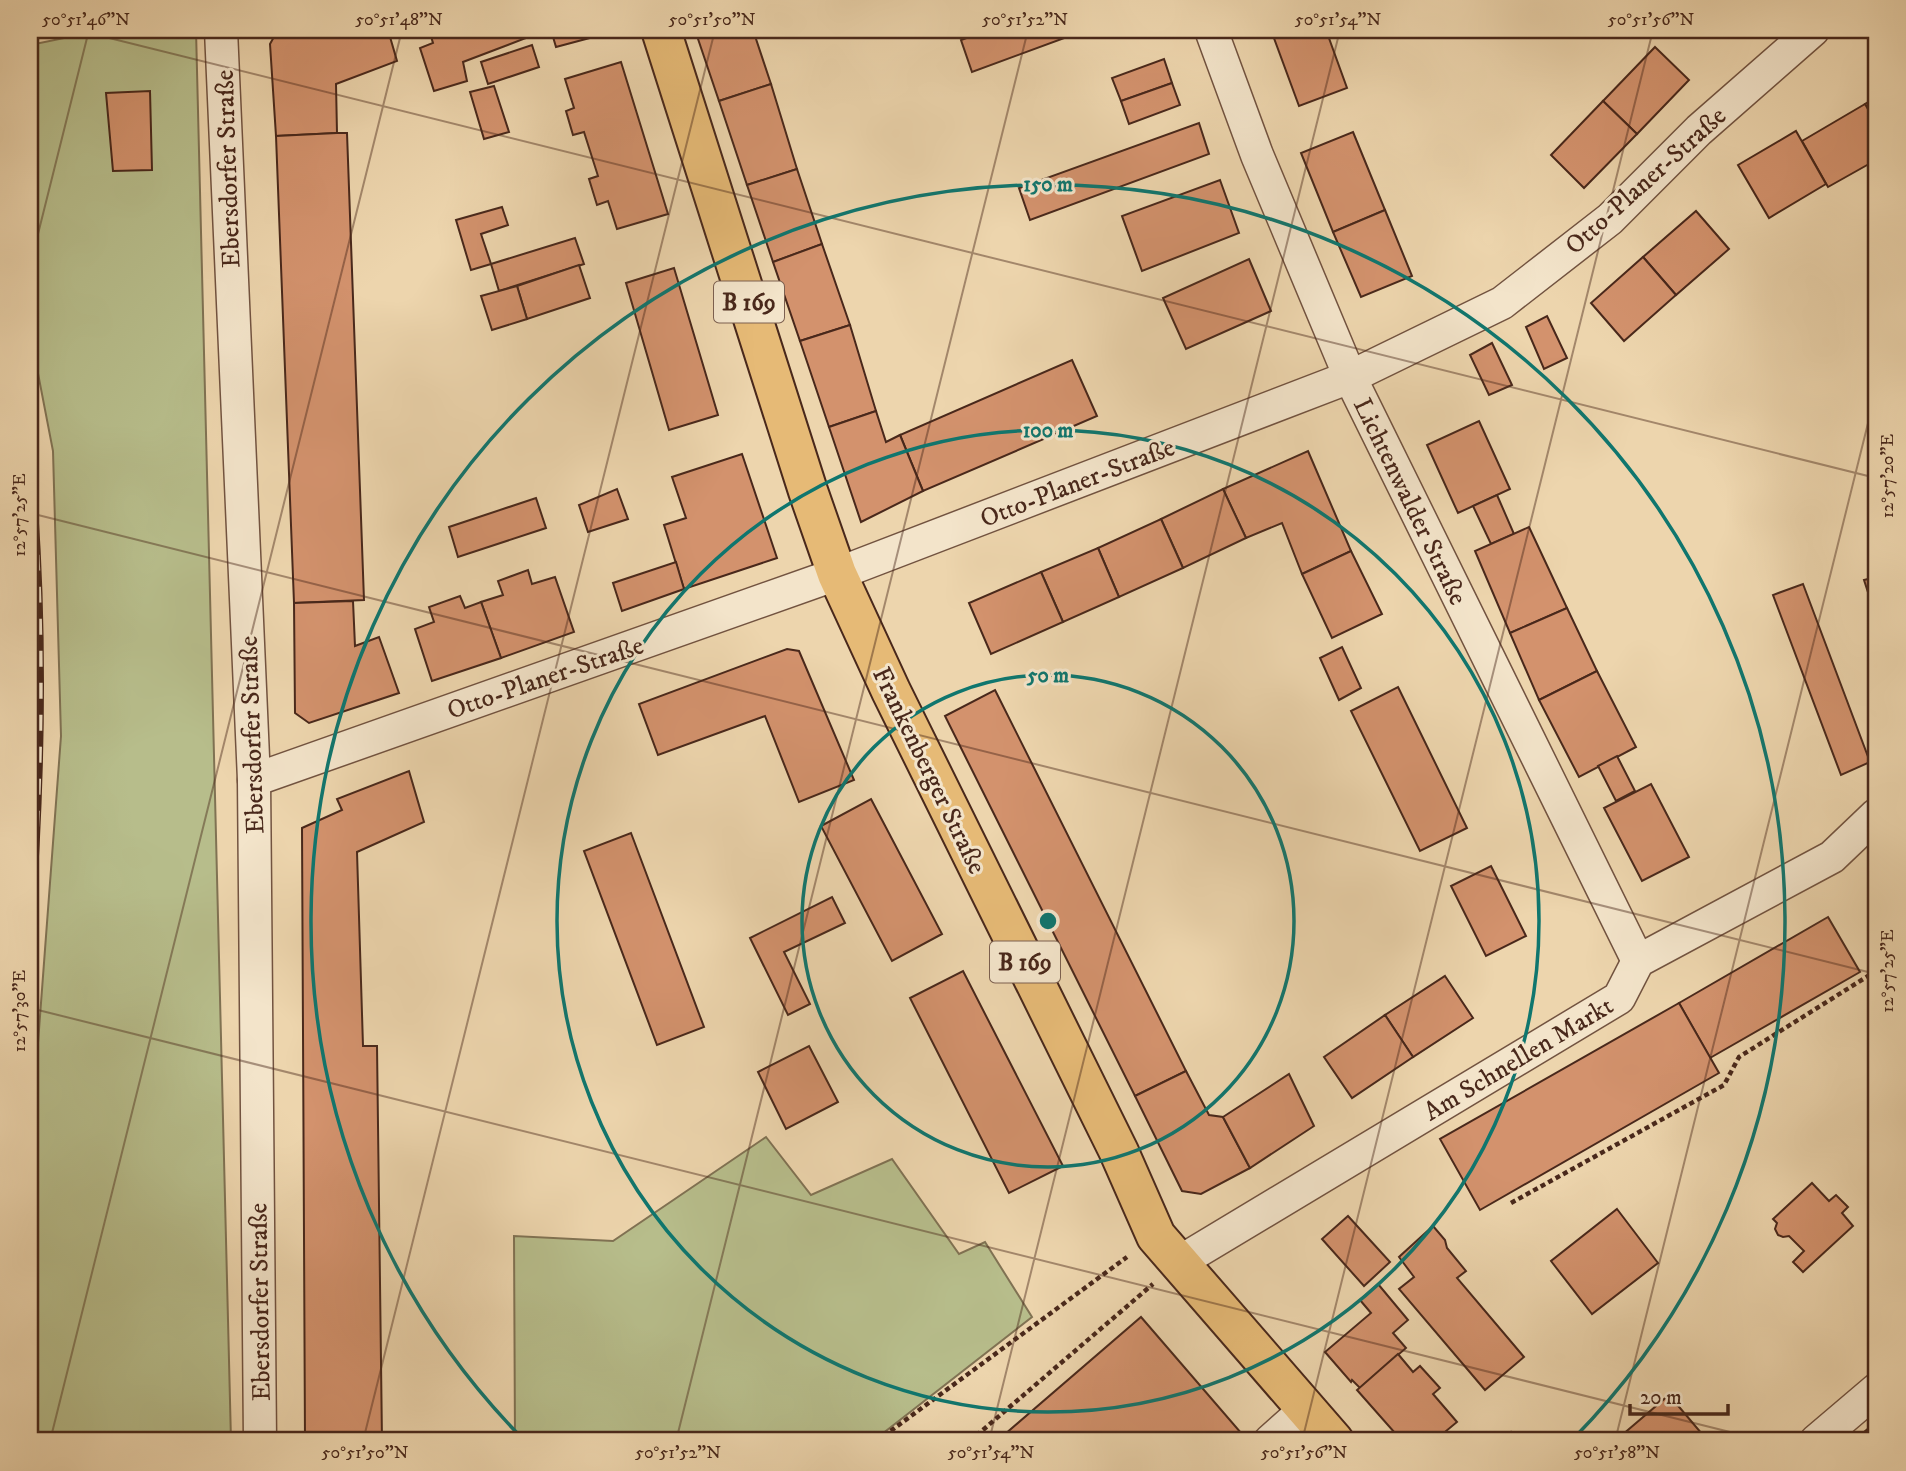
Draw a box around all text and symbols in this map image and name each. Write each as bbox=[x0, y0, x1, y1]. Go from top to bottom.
text: 50°51'46"N bbox=[42, 9, 130, 31]
text: 50°51'48"N bbox=[355, 9, 443, 31]
text: 50°51'50"N bbox=[669, 9, 756, 31]
text: 50°51'52"N bbox=[982, 9, 1068, 31]
text: 50°51'54"N bbox=[1295, 9, 1382, 31]
text: 50°51'56"N bbox=[1608, 9, 1695, 31]
street label: Ebersdorfer Straße bbox=[209, 69, 248, 269]
street label: Otto-Planer-Straße bbox=[1559, 100, 1734, 262]
text: 150 m bbox=[1023, 172, 1073, 198]
road number: B 169 bbox=[714, 282, 784, 323]
street label: Lichtenwalder Straße bbox=[1345, 393, 1474, 611]
text: 100 m bbox=[1023, 418, 1073, 444]
street label: Otto-Planer-Straße bbox=[976, 431, 1180, 536]
text: 12°57'20"E bbox=[1877, 434, 1899, 518]
text: 12°57'25"E bbox=[9, 473, 31, 557]
street label: Otto-Planer-Straße bbox=[443, 629, 648, 728]
street label: Ebersdorfer Straße bbox=[233, 635, 272, 835]
street label: Frankenberger Straße bbox=[864, 662, 993, 880]
text: 50 m bbox=[1026, 663, 1069, 689]
centre of rings bbox=[1036, 909, 1060, 933]
text: 12°57'25"E bbox=[1877, 929, 1899, 1013]
road number: B 169 bbox=[990, 942, 1060, 982]
text: 12°57'30"E bbox=[9, 970, 31, 1052]
street label: Am Schnellen Markt bbox=[1418, 990, 1620, 1129]
street label: Ebersdorfer Straße bbox=[242, 1203, 279, 1401]
scale bar bbox=[1630, 1373, 1728, 1417]
text: 20 m bbox=[1640, 1385, 1682, 1411]
text: 50°51'50"N bbox=[322, 1442, 409, 1464]
text: 50°51'52"N bbox=[635, 1442, 721, 1464]
text: 50°51'54"N bbox=[948, 1442, 1035, 1464]
text: 50°51'56"N bbox=[1261, 1442, 1348, 1464]
text: 50°51'58"N bbox=[1574, 1442, 1660, 1464]

